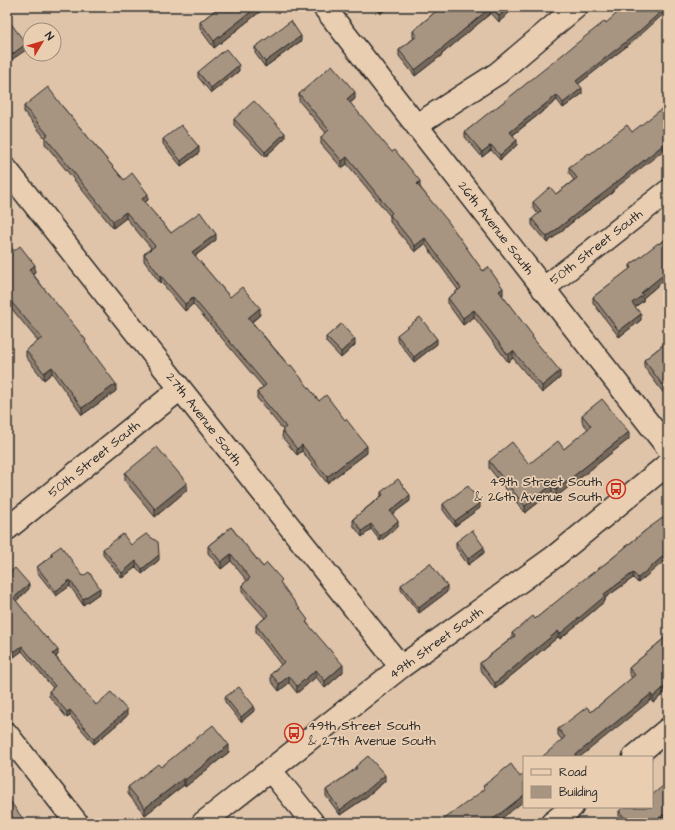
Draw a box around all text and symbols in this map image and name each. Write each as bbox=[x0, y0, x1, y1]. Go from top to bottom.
north arrow bbox=[22, 22, 62, 62]
text: N bbox=[41, 29, 58, 44]
street label: 26th Avenue South bbox=[454, 178, 538, 279]
street label: 50th Street South bbox=[546, 205, 647, 289]
street label: 27th Avenue South bbox=[162, 369, 246, 470]
street label: 50th Street South bbox=[44, 416, 144, 502]
place label: 49th Street South & 26th Avenue South bbox=[474, 473, 603, 506]
bus stop icon: 49th Street South & 26th Avenue South bbox=[605, 478, 627, 500]
street label: 49th Street South bbox=[385, 602, 487, 683]
place label: 49th Street South & 27th Avenue South bbox=[308, 717, 436, 750]
bus stop icon: 49th Street South & 27th Avenue South bbox=[283, 722, 305, 744]
legend bbox=[523, 756, 653, 808]
text: Road bbox=[559, 764, 587, 781]
text: Building bbox=[559, 784, 597, 802]

